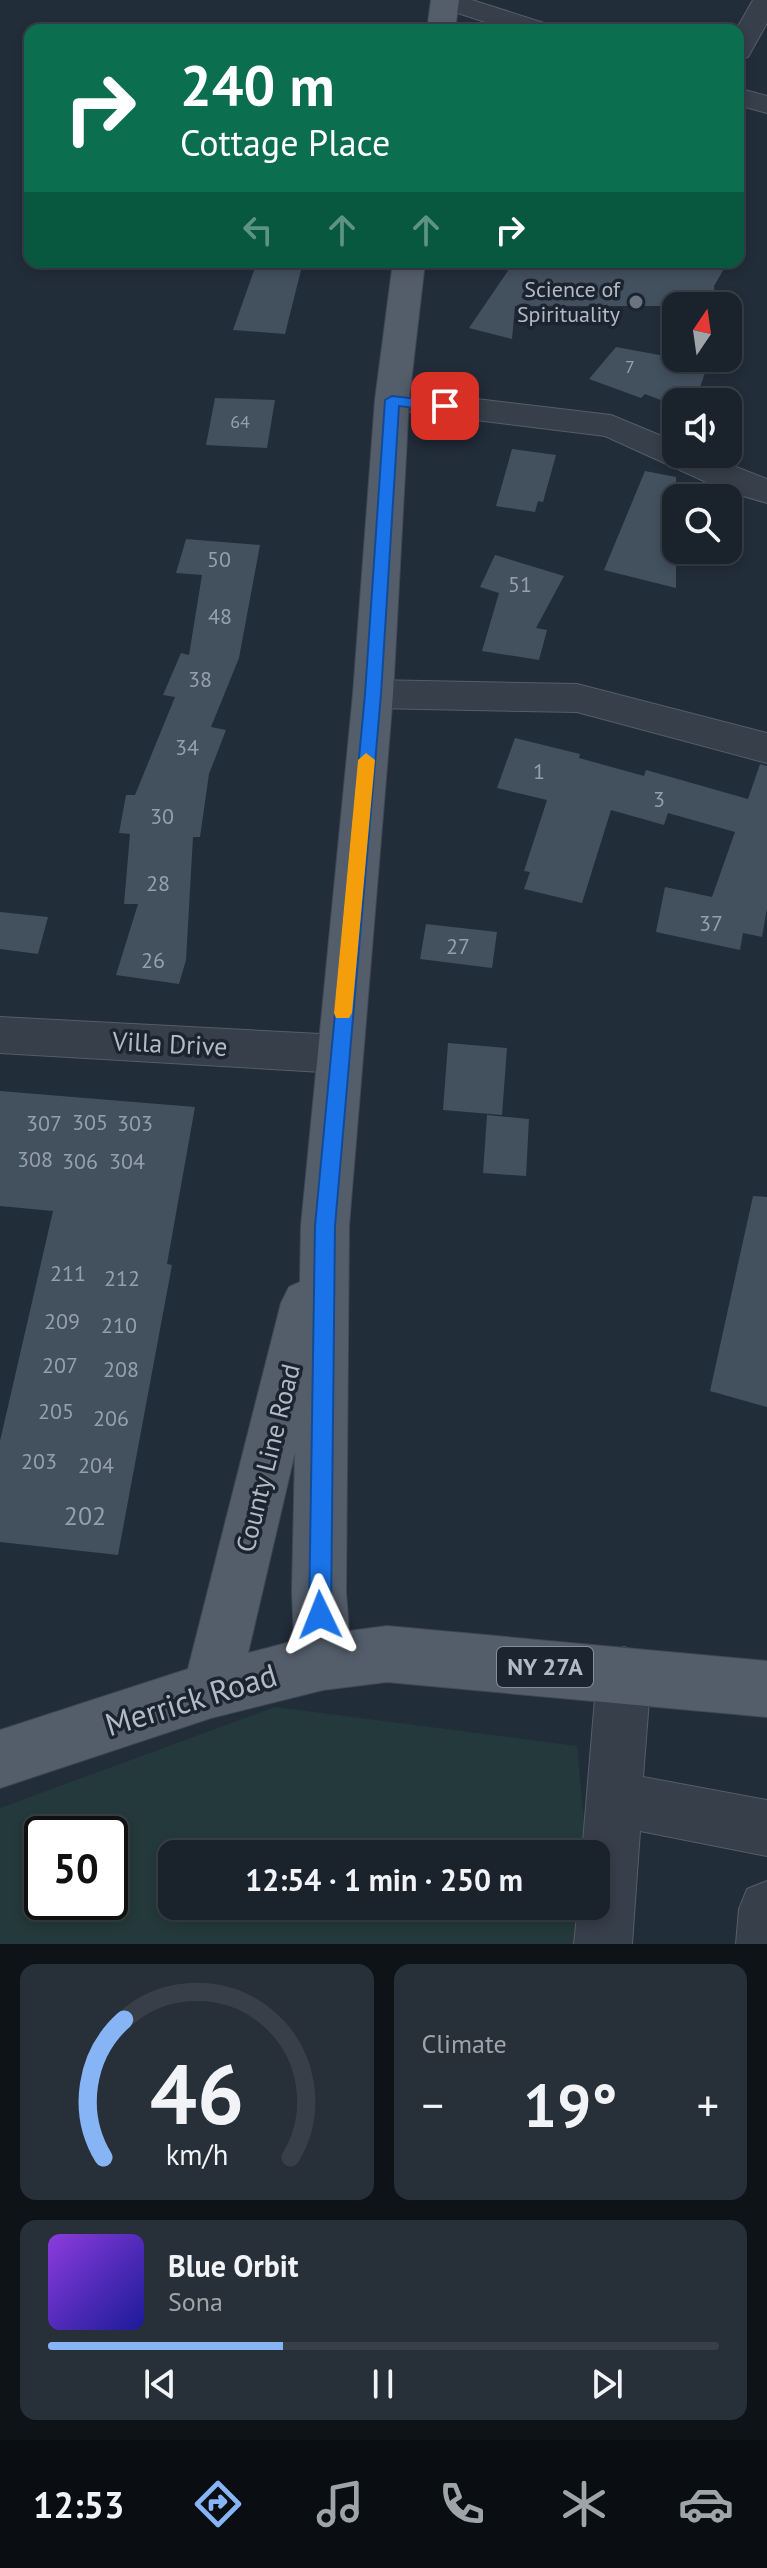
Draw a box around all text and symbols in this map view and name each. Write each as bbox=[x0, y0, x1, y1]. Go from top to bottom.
text: 240 m bbox=[180, 49, 335, 121]
icon: right bbox=[48, 56, 152, 160]
text: Cottage Place bbox=[180, 119, 390, 166]
icon: left bbox=[236, 208, 280, 252]
icon: ahead bbox=[320, 208, 364, 252]
icon: ahead bbox=[404, 208, 448, 252]
icon: right bbox=[488, 208, 532, 252]
place label: Science of Spirituality bbox=[517, 275, 621, 328]
north arrow bbox=[662, 292, 742, 372]
map controls bbox=[662, 292, 742, 564]
marker: Science of Spirituality bbox=[627, 293, 645, 311]
house number: 7 bbox=[625, 355, 635, 378]
pin bbox=[411, 372, 479, 440]
icon: arrive bbox=[423, 384, 467, 428]
button: sound bbox=[662, 388, 742, 468]
house number: 64 bbox=[230, 410, 250, 433]
button: search bbox=[662, 484, 742, 564]
house number: 50 bbox=[207, 545, 231, 573]
house number: 51 bbox=[508, 570, 532, 598]
house number: 48 bbox=[208, 602, 232, 630]
house number: 38 bbox=[188, 665, 212, 693]
house number: 34 bbox=[175, 733, 199, 761]
house number: 1 bbox=[533, 757, 545, 785]
house number: 3 bbox=[653, 785, 665, 813]
house number: 30 bbox=[150, 802, 174, 830]
house number: 28 bbox=[146, 869, 170, 897]
house number: 37 bbox=[699, 909, 723, 937]
house number: 27 bbox=[446, 932, 470, 960]
house number: 26 bbox=[141, 946, 165, 974]
street label: Villa Drive bbox=[111, 1024, 228, 1063]
house number: 305 bbox=[72, 1108, 108, 1136]
house number: 307 bbox=[26, 1109, 62, 1137]
house number: 303 bbox=[117, 1109, 153, 1137]
house number: 308 bbox=[17, 1145, 53, 1173]
house number: 306 bbox=[62, 1147, 98, 1175]
house number: 304 bbox=[109, 1147, 145, 1175]
house number: 211 bbox=[50, 1259, 86, 1287]
house number: 212 bbox=[104, 1264, 140, 1292]
house number: 209 bbox=[44, 1307, 80, 1335]
house number: 210 bbox=[101, 1311, 137, 1339]
house number: 207 bbox=[42, 1351, 78, 1379]
house number: 208 bbox=[103, 1355, 139, 1383]
street label: County Line Road bbox=[228, 1360, 307, 1555]
house number: 205 bbox=[38, 1397, 74, 1425]
house number: 206 bbox=[93, 1404, 129, 1432]
house number: 203 bbox=[21, 1447, 57, 1475]
house number: 204 bbox=[78, 1451, 114, 1479]
house number: 202 bbox=[64, 1499, 106, 1532]
position arrow bbox=[278, 1573, 362, 1657]
road number: NY 27A bbox=[497, 1647, 593, 1687]
street label: Merrick Road bbox=[100, 1653, 281, 1745]
speed limit sign: 50 bbox=[24, 1816, 128, 1920]
text: 12:54 · 1 min · 250 m bbox=[245, 1860, 523, 1899]
text: Climate bbox=[422, 2027, 507, 2060]
text: 46 bbox=[150, 2039, 244, 2147]
text: 19° bbox=[523, 2066, 617, 2144]
text: − bbox=[422, 2076, 444, 2133]
text: + bbox=[697, 2076, 719, 2133]
text: km/h bbox=[165, 2136, 228, 2173]
text: Blue Orbit bbox=[168, 2246, 298, 2285]
text: Sona bbox=[168, 2285, 223, 2318]
icon: previous bbox=[138, 2362, 182, 2406]
icon: pause bbox=[361, 2362, 405, 2406]
icon: next bbox=[585, 2362, 629, 2406]
icon: directions bbox=[190, 2476, 246, 2532]
icon: music bbox=[312, 2476, 368, 2532]
icon: phone bbox=[434, 2476, 490, 2532]
icon: climate bbox=[556, 2476, 612, 2532]
icon: car bbox=[678, 2476, 734, 2532]
text: 12:53 bbox=[33, 2481, 124, 2528]

